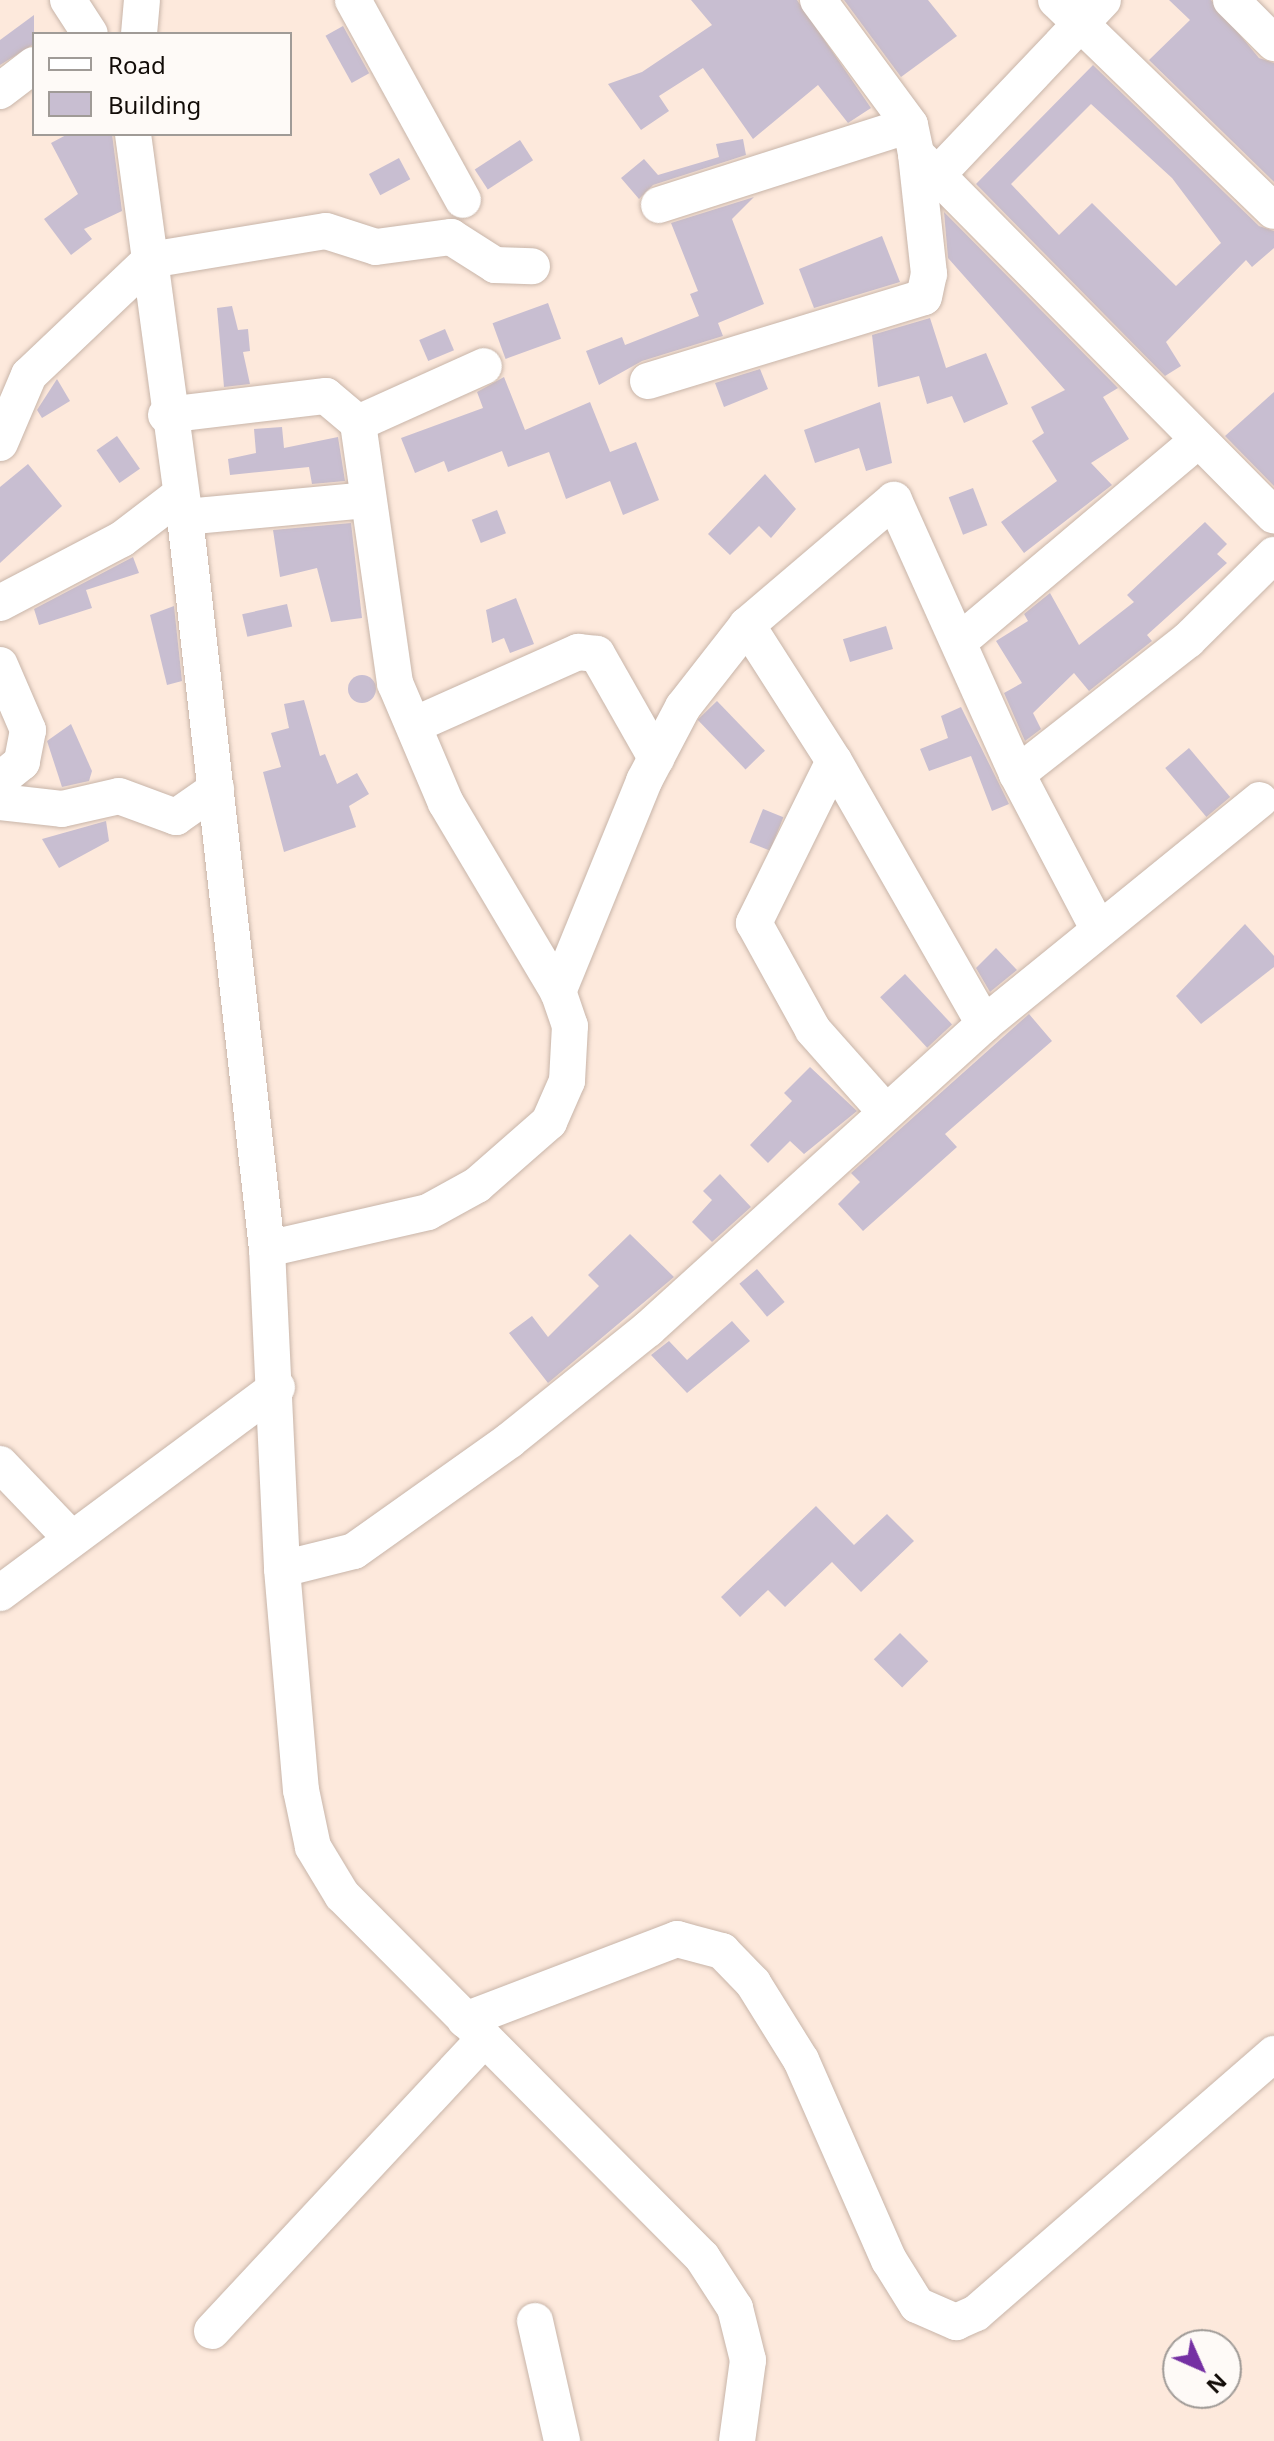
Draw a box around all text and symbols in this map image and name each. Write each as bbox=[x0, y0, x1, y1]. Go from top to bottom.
legend bbox=[32, 32, 292, 136]
text: Road bbox=[108, 48, 166, 81]
text: Building bbox=[108, 88, 201, 121]
north arrow bbox=[1162, 2329, 1242, 2409]
text: N bbox=[1201, 2368, 1234, 2401]

